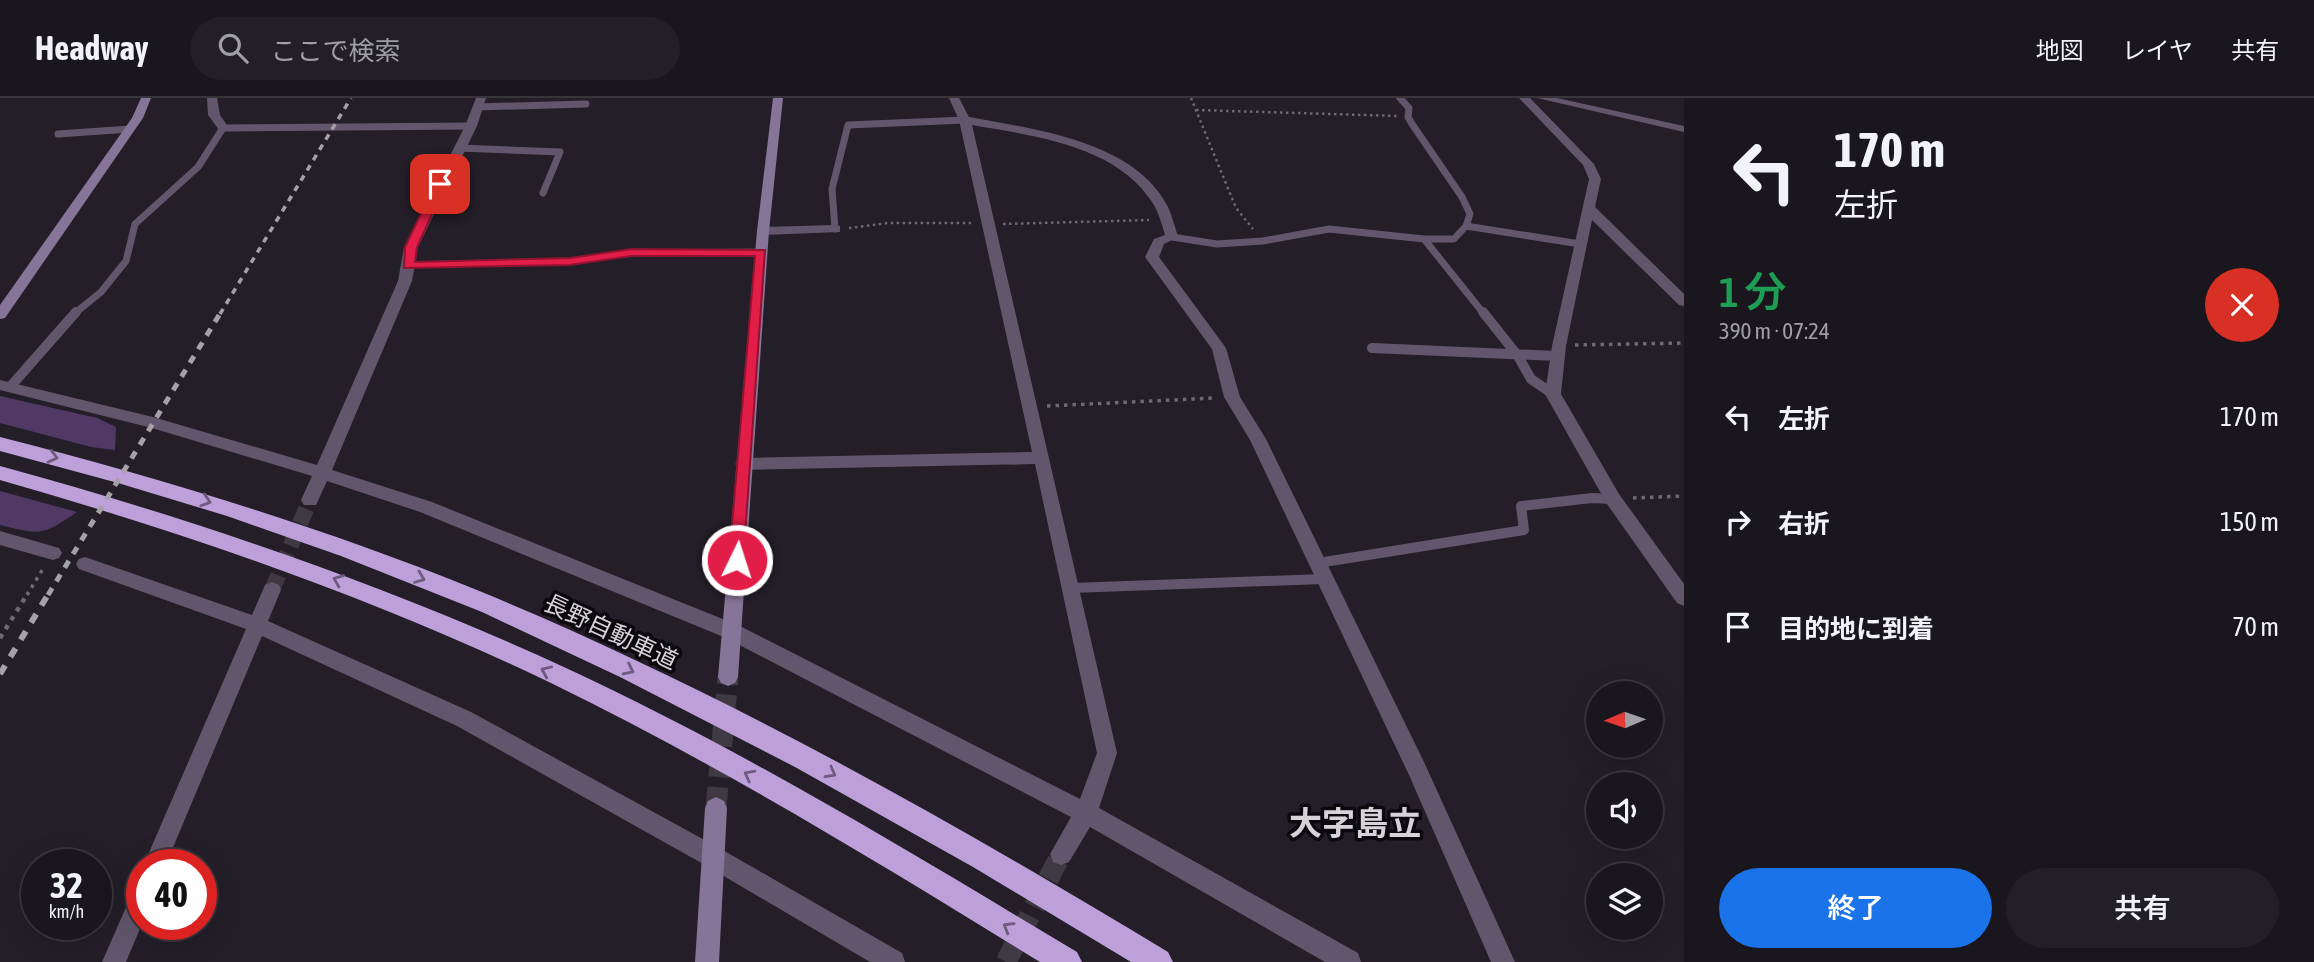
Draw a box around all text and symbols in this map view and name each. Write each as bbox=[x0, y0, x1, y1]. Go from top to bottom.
search box bbox=[190, 17, 680, 80]
text: Headway bbox=[35, 29, 148, 67]
icon: search bbox=[214, 29, 252, 67]
text: ここで検索 bbox=[270, 36, 400, 66]
text: 地図 bbox=[2036, 37, 2084, 64]
text: レイヤ bbox=[2122, 37, 2193, 64]
text: 共有 bbox=[2231, 37, 2279, 64]
text: 170 m bbox=[1834, 121, 1945, 177]
icon: left bbox=[1719, 126, 1810, 217]
pin bbox=[410, 154, 470, 214]
icon: arrive bbox=[421, 165, 459, 203]
text: 左折 bbox=[1834, 186, 1898, 223]
text: 1 分 bbox=[1719, 268, 1787, 316]
button: close bbox=[2205, 268, 2279, 342]
text: 390 m · 07:24 bbox=[1719, 318, 1830, 344]
icon: left bbox=[1719, 398, 1757, 436]
text: 170 m bbox=[2220, 402, 2279, 432]
text: 左折 bbox=[1778, 404, 1830, 434]
one-way arrow bbox=[47, 449, 59, 463]
one-way arrow bbox=[200, 493, 212, 507]
icon: right bbox=[1719, 503, 1757, 541]
text: 150 m bbox=[2220, 507, 2279, 537]
text: 右折 bbox=[1778, 509, 1830, 539]
position arrow bbox=[700, 523, 774, 597]
one-way arrow bbox=[414, 570, 426, 584]
one-way arrow bbox=[332, 575, 344, 589]
street label: 長野自動車道 bbox=[540, 589, 682, 674]
icon: arrive bbox=[1719, 608, 1757, 646]
text: 70 m bbox=[2232, 612, 2279, 642]
text: 目的地に到着 bbox=[1778, 614, 1934, 644]
one-way arrow bbox=[621, 661, 634, 675]
one-way arrow bbox=[541, 665, 554, 679]
north arrow bbox=[1586, 681, 1662, 758]
map controls bbox=[1586, 681, 1663, 940]
one-way arrow bbox=[824, 765, 836, 778]
one-way arrow bbox=[744, 769, 756, 783]
button: sound bbox=[1586, 772, 1663, 849]
district label: 大字島立 bbox=[1289, 804, 1421, 842]
speed limit sign: 40 bbox=[126, 849, 217, 940]
button: layers bbox=[1586, 863, 1663, 940]
text: 32 bbox=[50, 865, 83, 905]
button: 終了 bbox=[1719, 868, 1992, 948]
button: 共有 bbox=[2006, 868, 2279, 948]
text: km/h bbox=[49, 901, 84, 922]
one-way arrow bbox=[1003, 922, 1016, 935]

